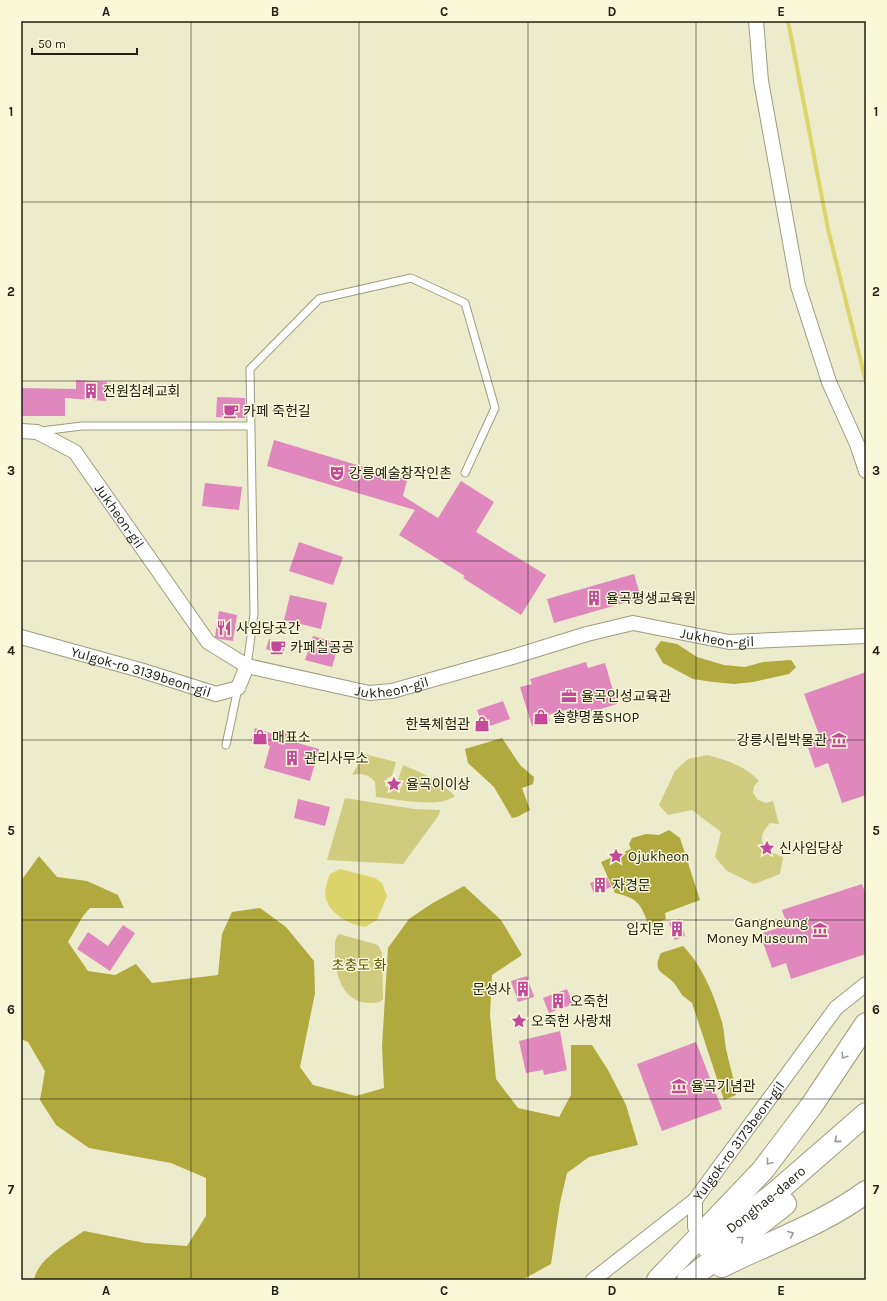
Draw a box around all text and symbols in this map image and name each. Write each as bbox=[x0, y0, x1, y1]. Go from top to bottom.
text: A bbox=[102, 4, 110, 19]
text: B bbox=[271, 4, 279, 19]
text: C bbox=[440, 4, 448, 19]
text: D bbox=[608, 4, 617, 19]
text: E bbox=[777, 4, 785, 19]
scale bar bbox=[32, 30, 137, 56]
text: 50 m bbox=[38, 37, 66, 51]
text: 1 bbox=[9, 104, 13, 119]
text: 1 bbox=[874, 104, 878, 119]
text: 2 bbox=[7, 284, 15, 299]
text: 2 bbox=[872, 284, 880, 299]
building icon: 전원침례교회 bbox=[82, 382, 100, 400]
place label: 전원침례교회 bbox=[103, 383, 180, 400]
cafe icon: 카페 죽헌길 bbox=[222, 402, 240, 420]
place label: 카페 죽헌길 bbox=[243, 403, 311, 420]
text: 3 bbox=[7, 463, 15, 478]
text: 3 bbox=[872, 463, 880, 478]
theatre icon: 강릉예술창작인촌 bbox=[328, 464, 346, 482]
place label: 강릉예술창작인촌 bbox=[349, 465, 452, 482]
street label: Jukheon-gil bbox=[91, 480, 148, 551]
building icon: 율곡평생교육원 bbox=[585, 589, 603, 607]
place label: 율곡평생교육원 bbox=[606, 590, 696, 607]
restaurant icon: 사임당곳간 bbox=[215, 619, 233, 637]
place label: 사임당곳간 bbox=[236, 620, 301, 637]
street label: Jukheon-gil bbox=[679, 624, 755, 651]
cafe icon: 카페칠공공 bbox=[269, 638, 287, 656]
place label: 카페칠공공 bbox=[290, 639, 354, 656]
text: 4 bbox=[7, 643, 15, 658]
street label: Yulgok-ro 3139beon-gil bbox=[69, 643, 213, 700]
text: 4 bbox=[872, 643, 880, 658]
street label: Jukheon-gil bbox=[354, 673, 431, 701]
office icon: 율곡인성교육관 bbox=[560, 687, 578, 705]
place label: 율곡인성교육관 bbox=[581, 688, 671, 705]
shop icon: 솔향명품SHOP bbox=[532, 708, 550, 726]
place label: 솔향명품SHOP bbox=[553, 709, 639, 726]
shop icon: 한복체험관 bbox=[473, 715, 491, 733]
place label: 한복체험관 bbox=[406, 716, 470, 733]
shop icon: 매표소 bbox=[251, 728, 269, 746]
place label: 매표소 bbox=[272, 729, 311, 746]
museum icon: 강릉시립박물관 bbox=[830, 731, 848, 749]
place label: 강릉시립박물관 bbox=[737, 732, 827, 749]
building icon: 관리사무소 bbox=[283, 749, 301, 767]
place label: 관리사무소 bbox=[304, 750, 369, 767]
place icon: 율곡이이상 bbox=[385, 775, 403, 793]
place label: 율곡이이상 bbox=[406, 776, 471, 793]
text: 5 bbox=[7, 823, 15, 838]
text: 5 bbox=[872, 823, 880, 838]
place icon: 신사임당상 bbox=[758, 839, 776, 857]
place label: 신사임당상 bbox=[779, 840, 844, 857]
place icon: Ojukheon bbox=[607, 847, 625, 865]
place label: Ojukheon bbox=[628, 848, 690, 865]
building icon: 자경문 bbox=[591, 876, 609, 894]
place label: 자경문 bbox=[612, 877, 651, 894]
place label: Gangneung Money Museum bbox=[707, 914, 808, 947]
building icon: 입지문 bbox=[668, 920, 686, 938]
place label: 입지문 bbox=[626, 921, 665, 938]
museum icon: Gangneung Money Museum bbox=[811, 921, 829, 939]
park label: 초충도 화 bbox=[332, 957, 387, 974]
building icon: 문성사 bbox=[514, 980, 532, 998]
place label: 문성사 bbox=[472, 981, 511, 998]
building icon: 오죽헌 bbox=[549, 992, 567, 1010]
place label: 오죽헌 bbox=[570, 993, 609, 1010]
text: 6 bbox=[7, 1002, 15, 1017]
text: 6 bbox=[872, 1002, 880, 1017]
place icon: 오죽헌 사랑채 bbox=[510, 1012, 528, 1030]
place label: 오죽헌 사랑채 bbox=[531, 1013, 612, 1030]
one-way arrow bbox=[841, 1052, 849, 1059]
museum icon: 율곡기념관 bbox=[670, 1077, 688, 1095]
street label: Yulgok-ro 3173beon-gil bbox=[689, 1078, 788, 1204]
place label: 율곡기념관 bbox=[691, 1078, 756, 1095]
one-way arrow bbox=[834, 1135, 841, 1142]
one-way arrow bbox=[766, 1158, 773, 1165]
street label: Donghae-daero bbox=[723, 1162, 809, 1237]
text: 7 bbox=[8, 1182, 15, 1197]
text: 7 bbox=[873, 1182, 880, 1197]
one-way arrow bbox=[787, 1230, 794, 1238]
one-way arrow bbox=[737, 1237, 744, 1244]
text: A bbox=[102, 1283, 110, 1298]
text: B bbox=[271, 1283, 279, 1298]
text: C bbox=[440, 1283, 448, 1298]
text: D bbox=[608, 1283, 617, 1298]
text: E bbox=[777, 1283, 785, 1298]

